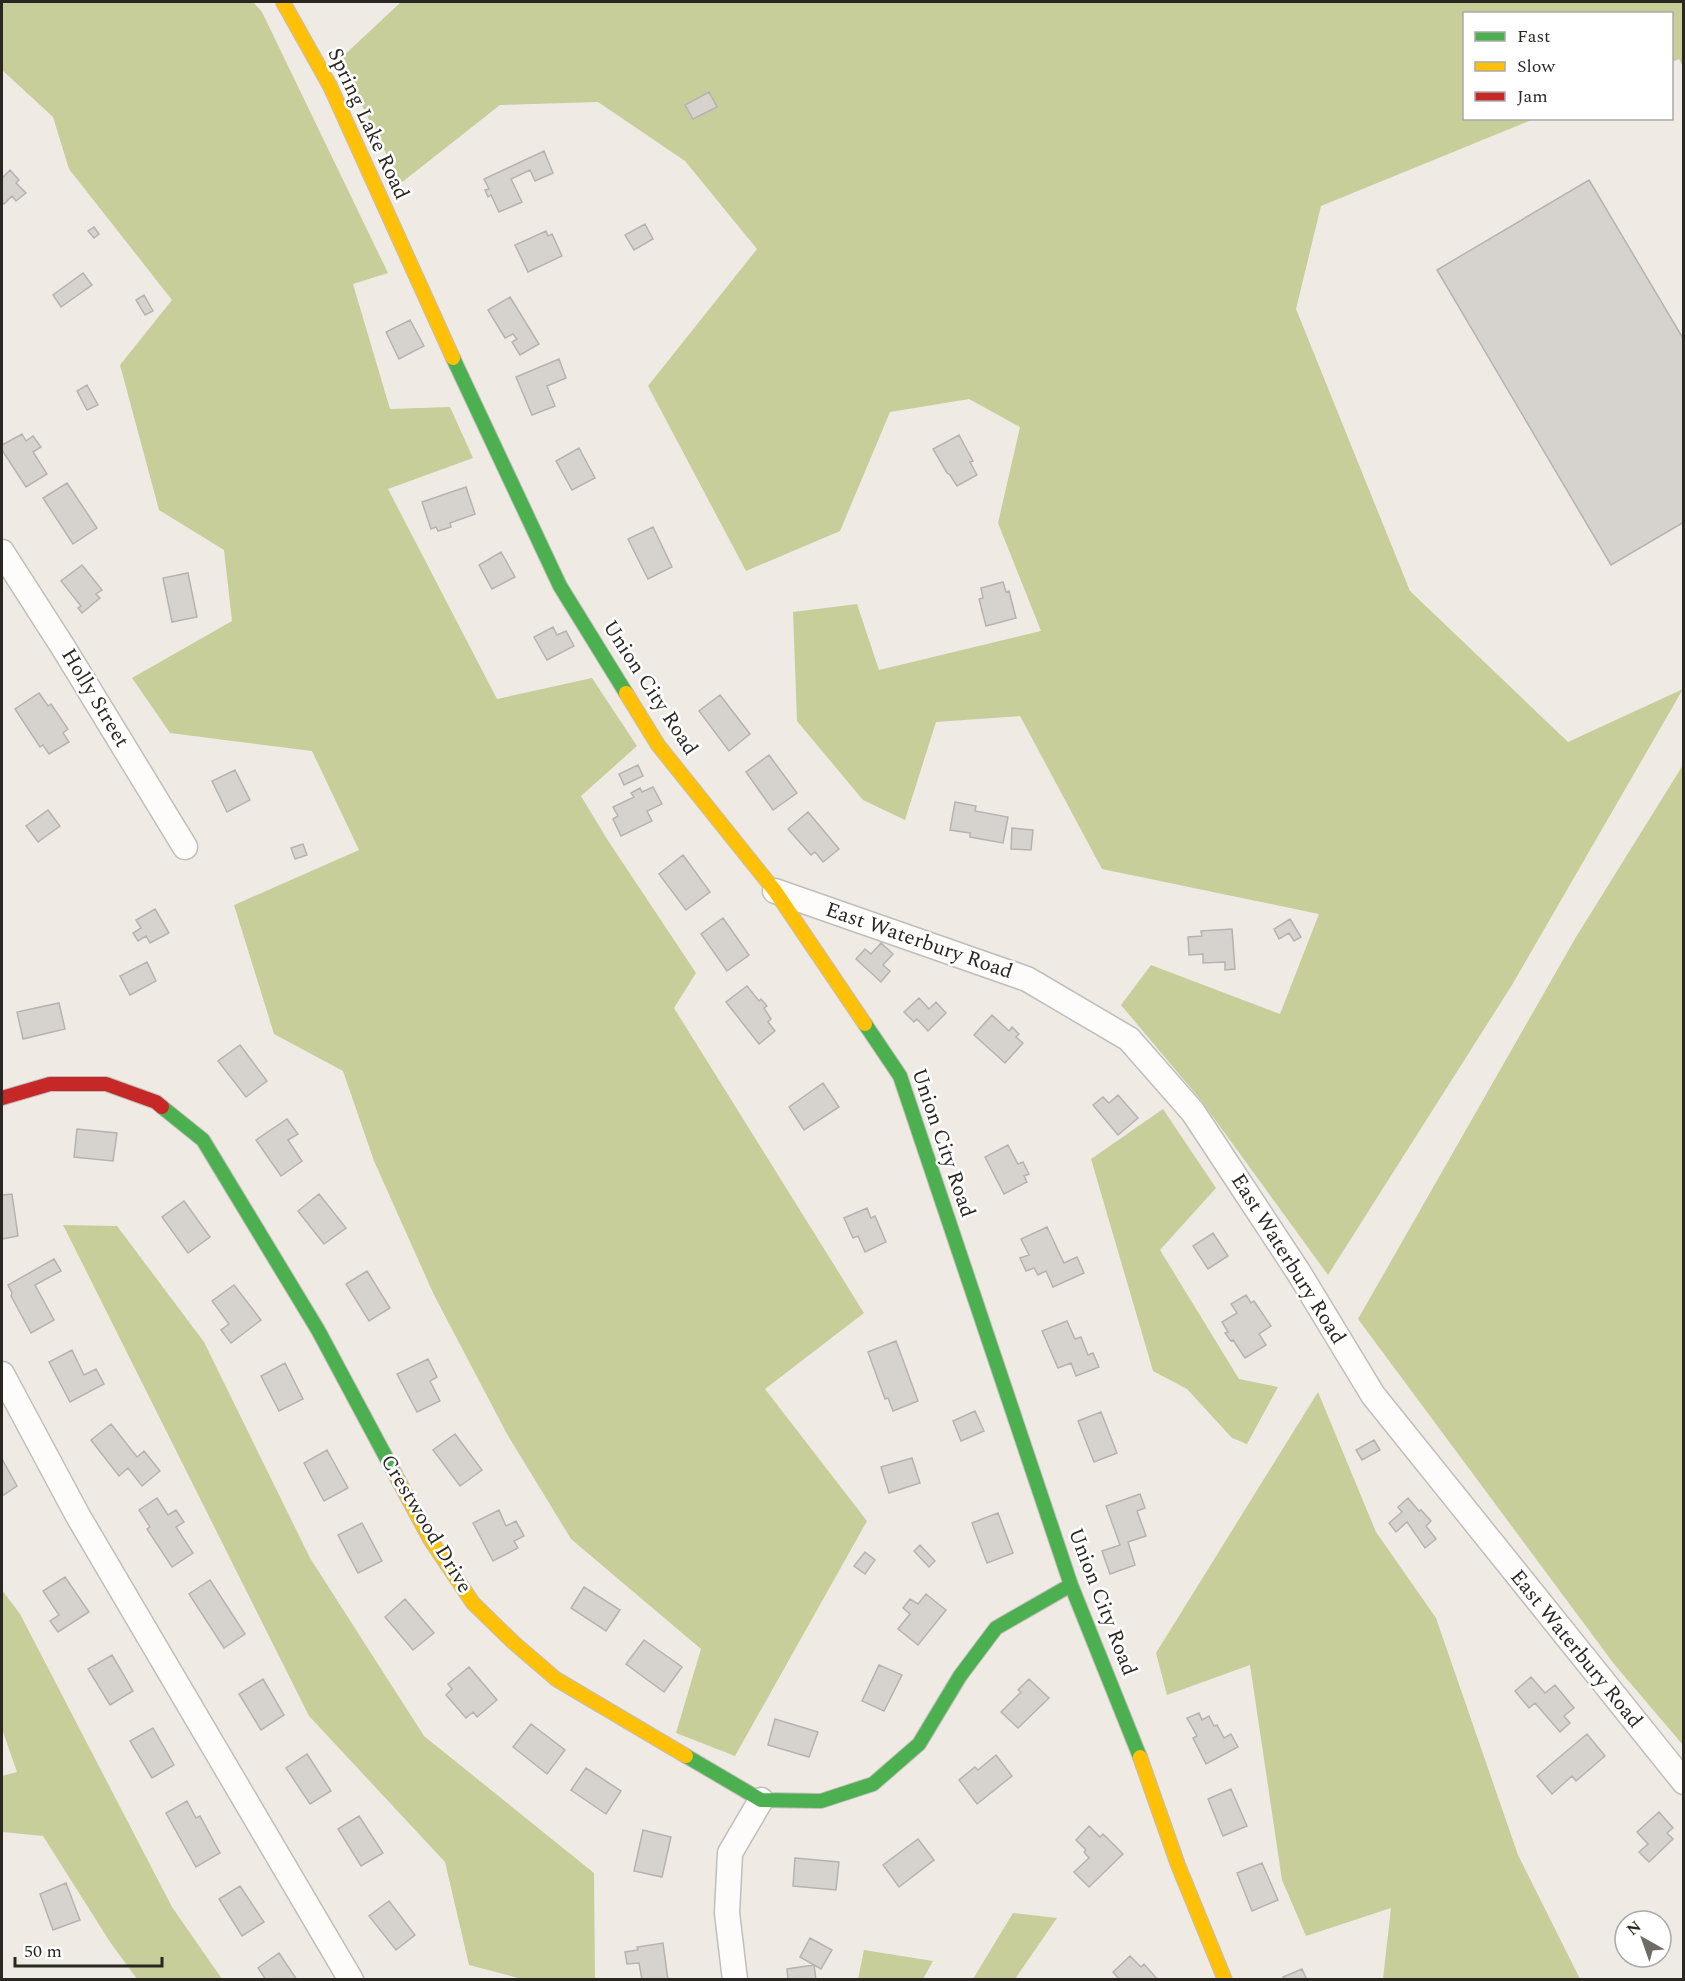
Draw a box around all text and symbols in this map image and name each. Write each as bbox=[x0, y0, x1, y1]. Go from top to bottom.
legend bbox=[1463, 12, 1673, 120]
text: Fast bbox=[1517, 23, 1550, 50]
street label: Spring Lake Road bbox=[319, 43, 417, 205]
text: Slow bbox=[1517, 53, 1556, 80]
text: Jam bbox=[1517, 83, 1548, 110]
street label: Union City Road bbox=[594, 614, 706, 762]
street label: Holly Street bbox=[53, 642, 137, 754]
street label: East Waterbury Road bbox=[821, 894, 1017, 988]
street label: Union City Road bbox=[902, 1064, 984, 1222]
street label: East Waterbury Road bbox=[1222, 1167, 1354, 1351]
street label: Crestwood Drive bbox=[372, 1448, 480, 1600]
street label: Union City Road bbox=[1059, 1523, 1145, 1681]
street label: East Waterbury Road bbox=[1502, 1563, 1650, 1735]
north arrow bbox=[1613, 1909, 1673, 1969]
text: N bbox=[1621, 1915, 1647, 1942]
scale bar bbox=[15, 1930, 162, 1968]
text: 50 m bbox=[24, 1938, 62, 1965]

